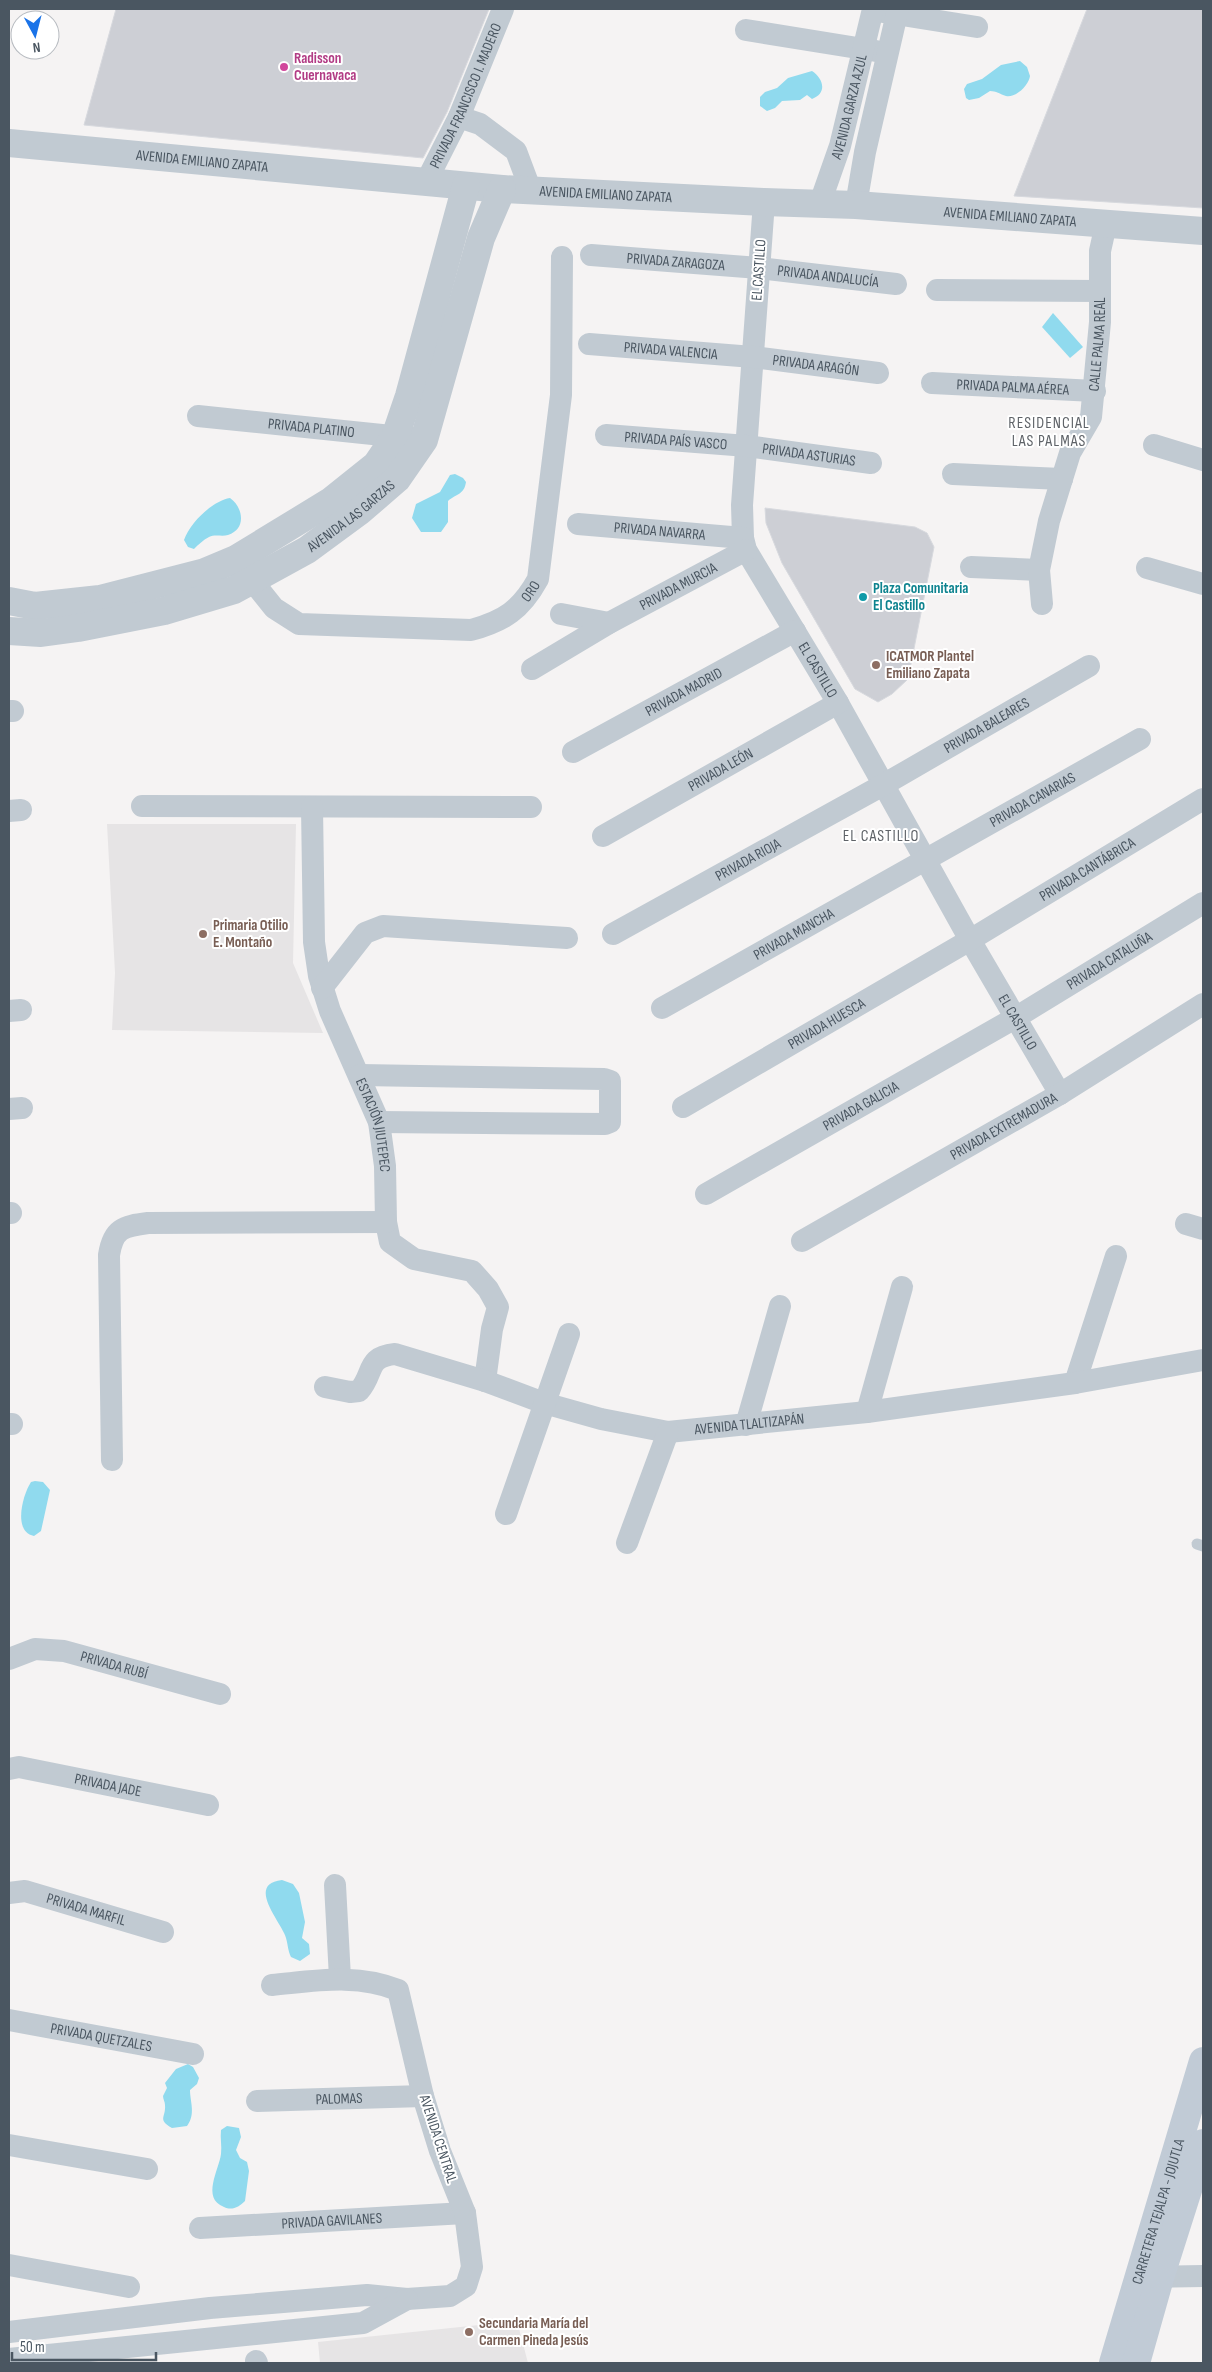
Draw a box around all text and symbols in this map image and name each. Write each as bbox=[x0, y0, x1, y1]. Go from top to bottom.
north arrow bbox=[10, 10, 60, 60]
street label: PRIVADA FRANCISCO I. MADERO bbox=[425, 20, 506, 172]
text: N bbox=[32, 39, 41, 56]
place label: Radisson Cuernavaca bbox=[294, 49, 356, 85]
street label: AVENIDA GARZA AZUL bbox=[826, 52, 871, 162]
marker: Radisson Cuernavaca bbox=[278, 61, 290, 73]
street label: AVENIDA EMILIANO ZAPATA bbox=[134, 145, 270, 177]
street label: AVENIDA EMILIANO ZAPATA bbox=[538, 181, 673, 207]
street label: AVENIDA EMILIANO ZAPATA bbox=[942, 202, 1077, 231]
street label: EL CASTILLO bbox=[747, 239, 771, 301]
street label: PRIVADA ZARAGOZA bbox=[626, 248, 726, 275]
street label: PRIVADA ANDALUCÍA bbox=[776, 261, 880, 291]
street label: CALLE PALMA REAL bbox=[1084, 297, 1110, 392]
street label: PRIVADA VALENCIA bbox=[623, 337, 719, 364]
street label: PRIVADA ARAGÓN bbox=[772, 350, 860, 380]
street label: PRIVADA PALMA AÉREA bbox=[956, 375, 1070, 399]
street label: PRIVADA PLATINO bbox=[267, 414, 356, 442]
district label: RESIDENCIAL LAS PALMAS bbox=[1008, 414, 1090, 451]
street label: PRIVADA PAÍS VASCO bbox=[624, 427, 728, 454]
street label: PRIVADA ASTURIAS bbox=[761, 439, 857, 470]
street label: AVENIDA LAS GARZAS bbox=[302, 476, 399, 557]
street label: PRIVADA NAVARRA bbox=[613, 518, 707, 544]
street label: PRIVADA MURCIA bbox=[636, 558, 721, 615]
street label: ORO bbox=[517, 577, 544, 606]
place label: Plaza Comunitaria El Castillo bbox=[873, 579, 968, 615]
marker: Plaza Comunitaria El Castillo bbox=[857, 591, 869, 603]
street label: EL CASTILLO bbox=[794, 639, 842, 701]
place label: ICATMOR Plantel Emiliano Zapata bbox=[886, 647, 974, 683]
marker: ICATMOR Plantel Emiliano Zapata bbox=[870, 659, 882, 671]
street label: PRIVADA MADRID bbox=[642, 663, 726, 720]
street label: PRIVADA BALEARES bbox=[940, 693, 1033, 757]
street label: PRIVADA LEÓN bbox=[685, 744, 756, 795]
street label: PRIVADA CANARIAS bbox=[986, 768, 1079, 831]
district label: EL CASTILLO bbox=[843, 827, 919, 846]
street label: PRIVADA CANTÁBRICA bbox=[1036, 833, 1139, 905]
street label: PRIVADA RIOJA bbox=[712, 834, 784, 885]
street label: PRIVADA MANCHA bbox=[750, 903, 838, 964]
place label: Primaria Otilio E. Montaño bbox=[213, 916, 288, 952]
street label: PRIVADA CATALUÑA bbox=[1063, 927, 1156, 994]
marker: Primaria Otilio E. Montaño bbox=[197, 928, 209, 940]
street label: EL CASTILLO bbox=[994, 991, 1042, 1053]
street label: PRIVADA HUESCA bbox=[784, 993, 869, 1053]
street label: ESTACIÓN JIUTEPEC bbox=[351, 1075, 395, 1172]
street label: PRIVADA GALICIA bbox=[819, 1076, 903, 1135]
street label: PRIVADA EXTREMADURA bbox=[947, 1088, 1061, 1164]
street label: AVENIDA TLALTIZAPÁN bbox=[692, 1409, 805, 1439]
street label: PRIVADA RUBÍ bbox=[78, 1647, 150, 1683]
street label: PRIVADA JADE bbox=[73, 1769, 143, 1801]
street label: PRIVADA MARFIL bbox=[44, 1888, 129, 1930]
street label: PRIVADA QUETZALES bbox=[49, 2018, 154, 2056]
street label: PALOMAS bbox=[315, 2088, 363, 2109]
street label: AVENIDA CENTRAL bbox=[415, 2092, 461, 2186]
street label: CARRETERA TEJALPA - JOJUTLA bbox=[1127, 2136, 1189, 2287]
street label: PRIVADA GAVILANES bbox=[281, 2208, 383, 2233]
place label: Secundaria María del Carmen Pineda Jesús bbox=[479, 2314, 589, 2350]
marker: Secundaria María del Carmen Pineda Jesús bbox=[463, 2326, 475, 2338]
scale bar bbox=[12, 2330, 156, 2362]
text: 50 m bbox=[20, 2338, 45, 2357]

